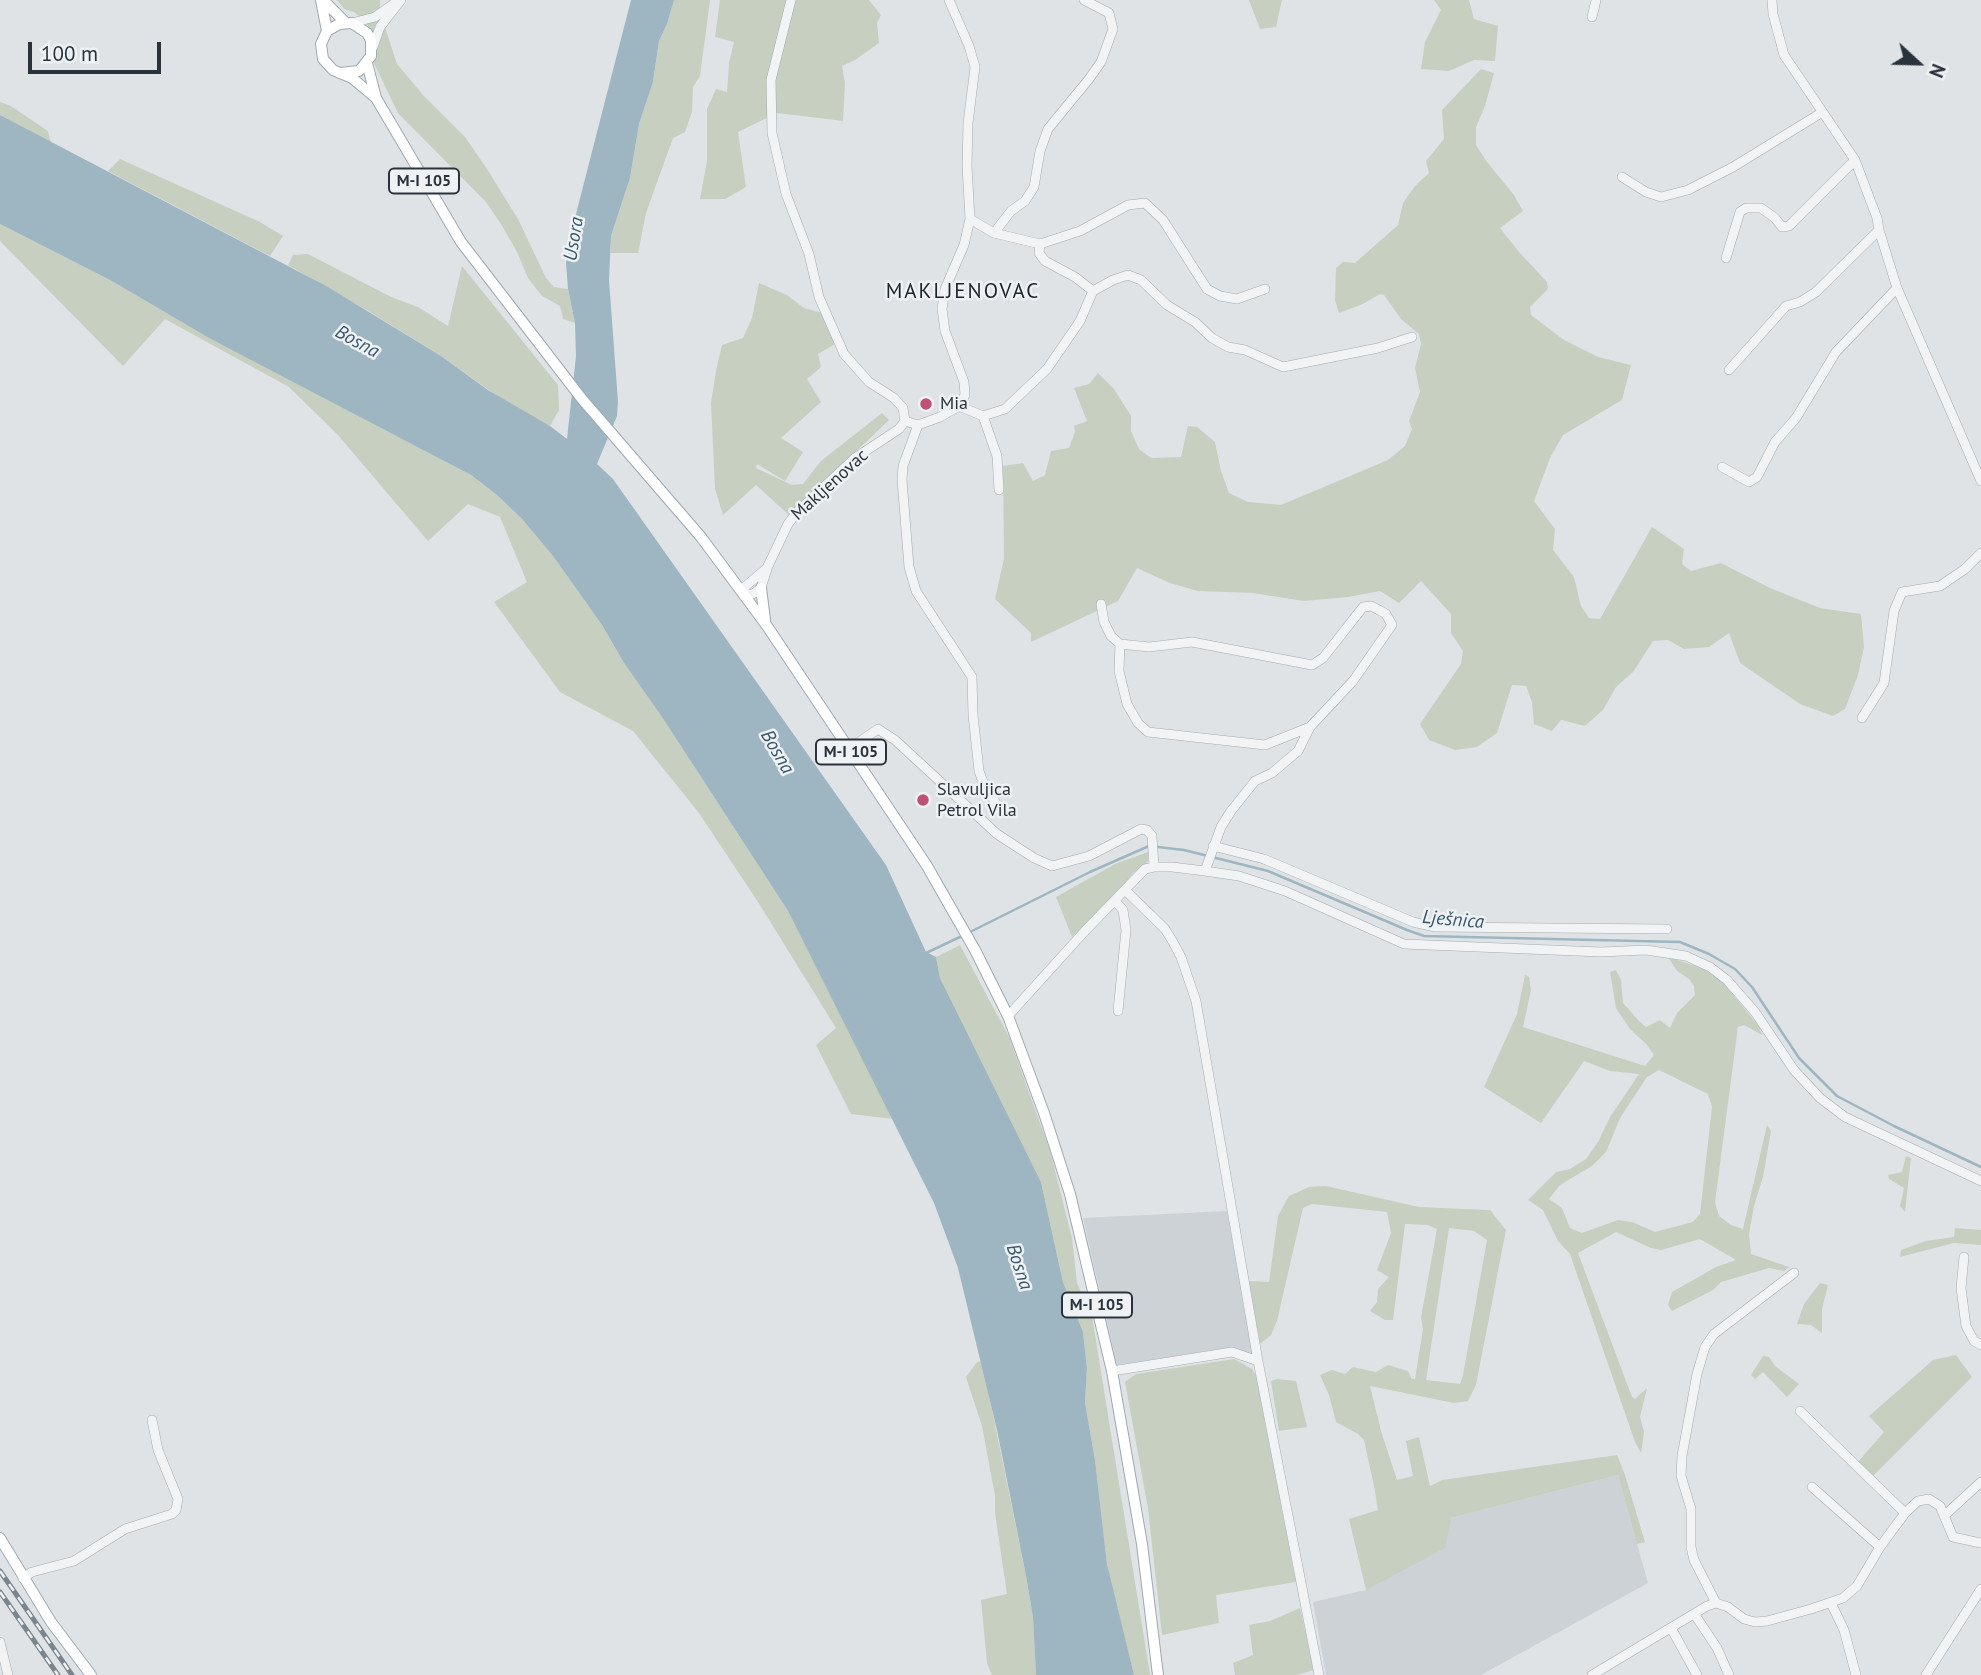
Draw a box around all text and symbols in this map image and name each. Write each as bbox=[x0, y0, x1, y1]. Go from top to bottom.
scale bar bbox=[32, 28, 164, 72]
north arrow bbox=[1883, 28, 1953, 98]
text: 100 m bbox=[41, 40, 98, 67]
text: N bbox=[1924, 61, 1951, 81]
road number: M-I 105 bbox=[389, 168, 459, 194]
water label: Usora bbox=[559, 215, 589, 263]
district label: MAKLJENOVAC bbox=[887, 279, 1039, 305]
water label: Bosna bbox=[331, 321, 383, 363]
place label: Mia bbox=[940, 393, 968, 415]
marker: Mia bbox=[918, 396, 934, 412]
street label: Makljenovac bbox=[787, 445, 873, 525]
water label: Bosna bbox=[755, 726, 799, 778]
road number: M-I 105 bbox=[816, 740, 886, 764]
place label: Slavuljica Petrol Vila bbox=[937, 779, 1017, 822]
marker: Slavuljica Petrol Vila bbox=[915, 792, 931, 808]
water label: Lješnica bbox=[1421, 906, 1485, 934]
water label: Bosna bbox=[1001, 1241, 1037, 1293]
road number: M-I 105 bbox=[1062, 1292, 1132, 1317]

